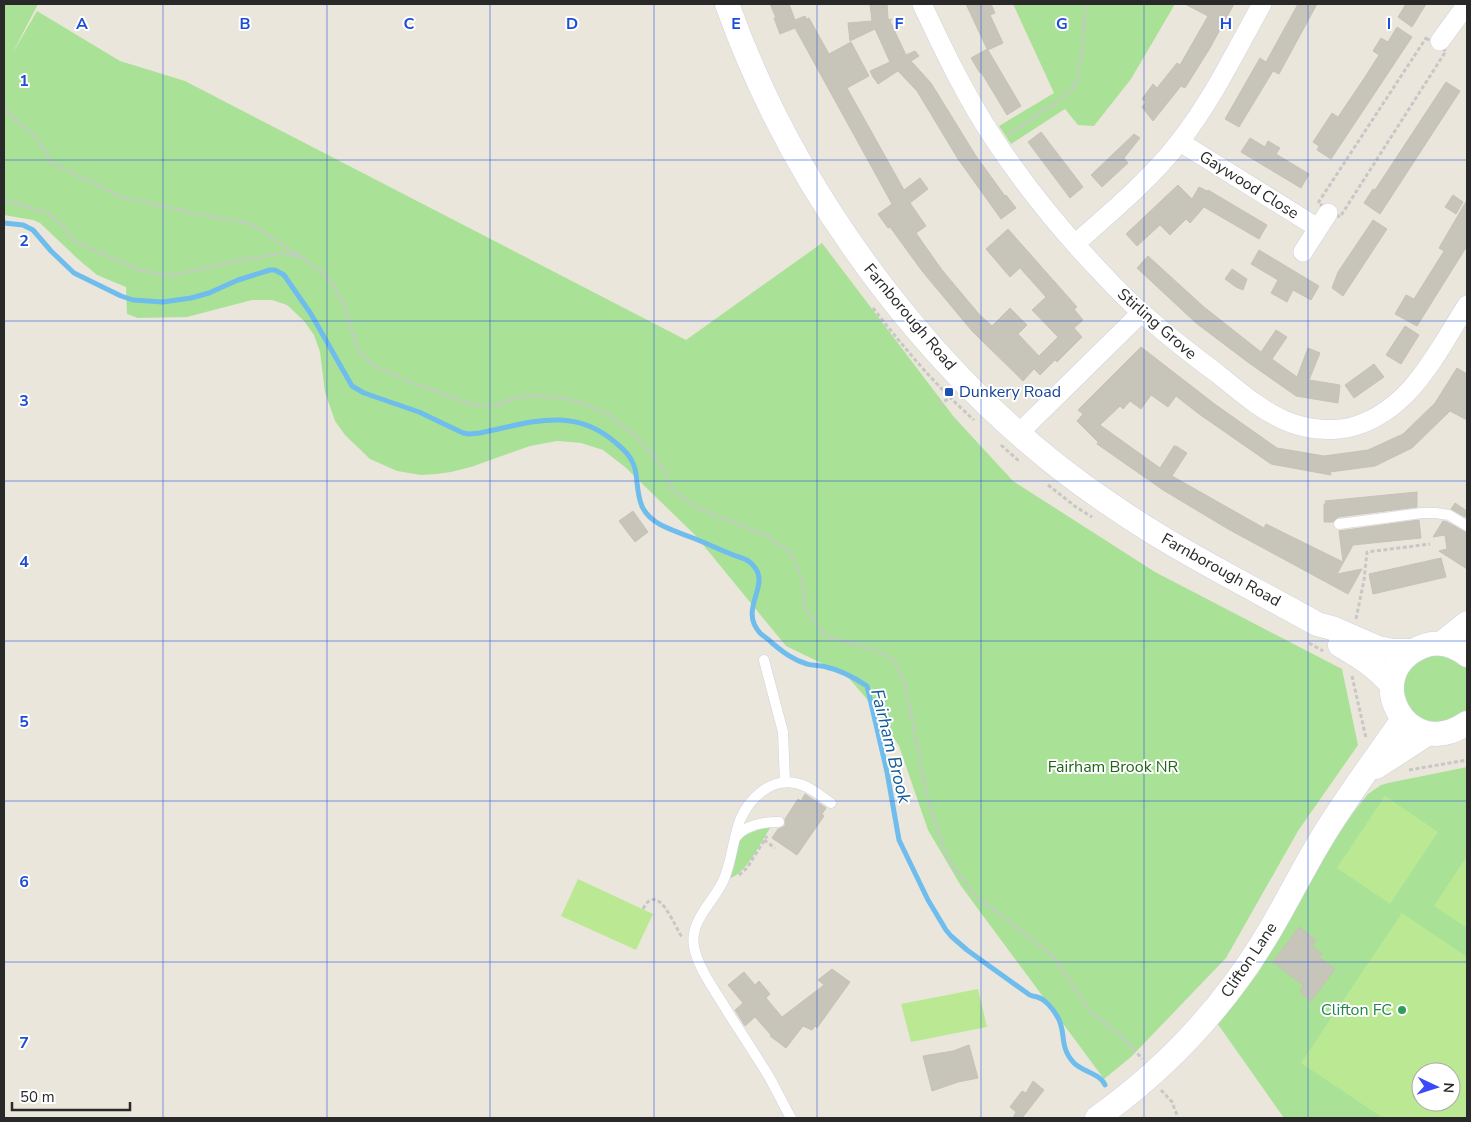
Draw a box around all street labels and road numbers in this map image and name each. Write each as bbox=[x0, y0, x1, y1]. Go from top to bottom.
street label: Gaywood Close bbox=[1195, 146, 1303, 224]
street label: Farnborough Road bbox=[859, 259, 961, 375]
street label: Stirling Grove bbox=[1113, 283, 1201, 365]
street label: Farnborough Road bbox=[1157, 528, 1285, 612]
street label: Clifton Lane bbox=[1216, 918, 1282, 1002]

